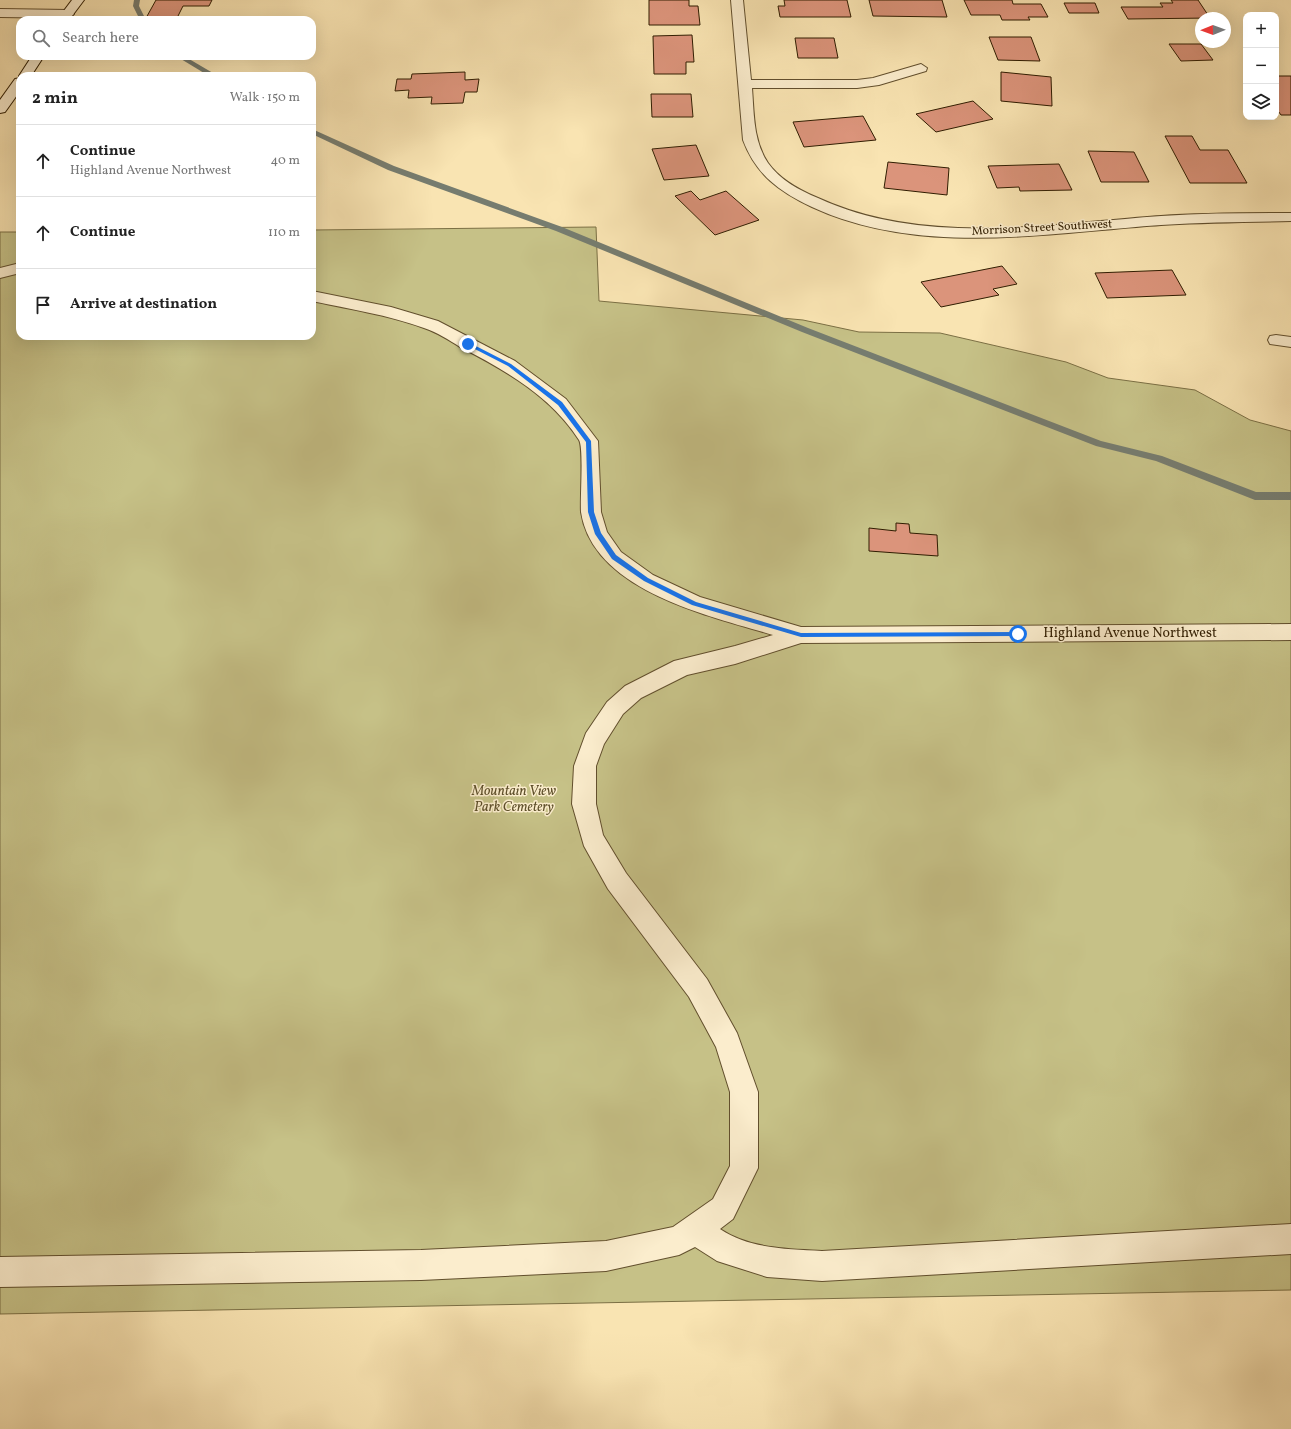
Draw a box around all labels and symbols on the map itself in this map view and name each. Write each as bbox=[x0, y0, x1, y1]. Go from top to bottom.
north arrow bbox=[1195, 12, 1231, 48]
street label: Morrison Street Southwest bbox=[971, 216, 1113, 240]
route end bbox=[459, 335, 477, 353]
street label: Highland Avenue Northwest bbox=[1043, 624, 1217, 643]
route start bbox=[1009, 625, 1027, 643]
park label: Mountain View Park Cemetery bbox=[471, 782, 556, 817]

